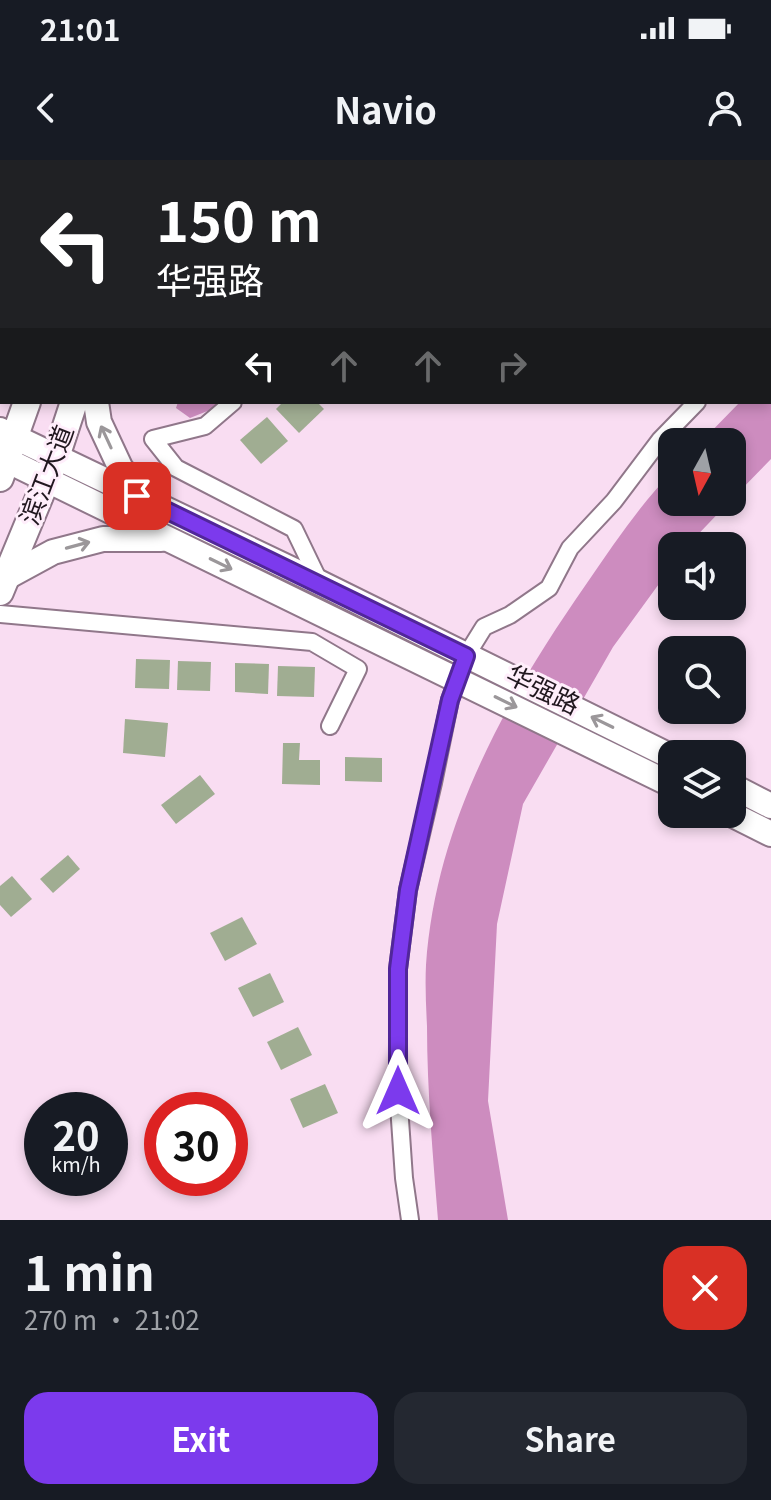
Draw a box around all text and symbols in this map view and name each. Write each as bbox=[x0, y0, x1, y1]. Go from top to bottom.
text: 21:01 bbox=[40, 6, 121, 50]
text: Navio bbox=[334, 82, 437, 134]
icon: back bbox=[24, 86, 68, 130]
icon: person bbox=[703, 86, 747, 130]
text: 150 m bbox=[156, 177, 322, 258]
icon: left bbox=[24, 192, 128, 296]
text: 华强路 bbox=[156, 252, 264, 304]
icon: left bbox=[238, 344, 282, 388]
icon: ahead bbox=[322, 344, 366, 388]
icon: ahead bbox=[406, 344, 450, 388]
icon: right bbox=[490, 344, 534, 388]
street label: 滨江大道 bbox=[9, 419, 81, 529]
one-way arrow bbox=[98, 426, 113, 450]
north arrow bbox=[658, 428, 746, 516]
map controls bbox=[658, 428, 746, 828]
pin bbox=[103, 462, 171, 530]
icon: arrive bbox=[115, 474, 159, 518]
button: sound bbox=[658, 532, 746, 620]
one-way arrow bbox=[64, 537, 90, 552]
one-way arrow bbox=[209, 557, 233, 572]
button: search bbox=[658, 636, 746, 724]
street label: 华强路 bbox=[501, 654, 587, 721]
one-way arrow bbox=[493, 695, 517, 710]
one-way arrow bbox=[591, 714, 614, 729]
button: layers bbox=[658, 740, 746, 828]
position arrow bbox=[356, 1049, 440, 1133]
speed limit sign: 30 bbox=[144, 1092, 248, 1196]
text: 20 bbox=[52, 1105, 100, 1163]
text: km/h bbox=[51, 1149, 101, 1178]
text: 1 min bbox=[24, 1235, 155, 1305]
button: close bbox=[663, 1246, 747, 1330]
text: 270 m · 21:02 bbox=[24, 1300, 200, 1337]
button: Exit bbox=[24, 1392, 378, 1484]
button: Share bbox=[394, 1392, 747, 1484]

